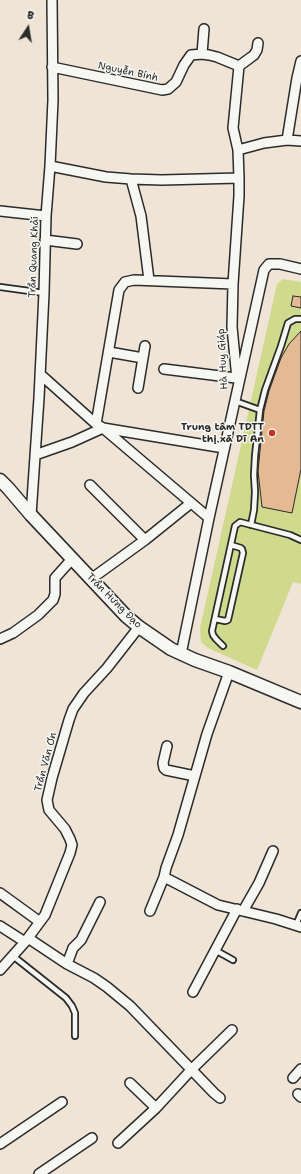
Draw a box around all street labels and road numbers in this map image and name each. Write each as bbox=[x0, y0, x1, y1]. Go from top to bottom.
street label: Nguyễn Bính bbox=[97, 60, 159, 84]
street label: Trần Quang Khải bbox=[27, 216, 41, 298]
street label: Hà Huy Giáp bbox=[215, 328, 231, 390]
street label: Trần Hưng Đạo bbox=[84, 571, 144, 631]
street label: Trần Văn Ơn bbox=[32, 731, 60, 793]

